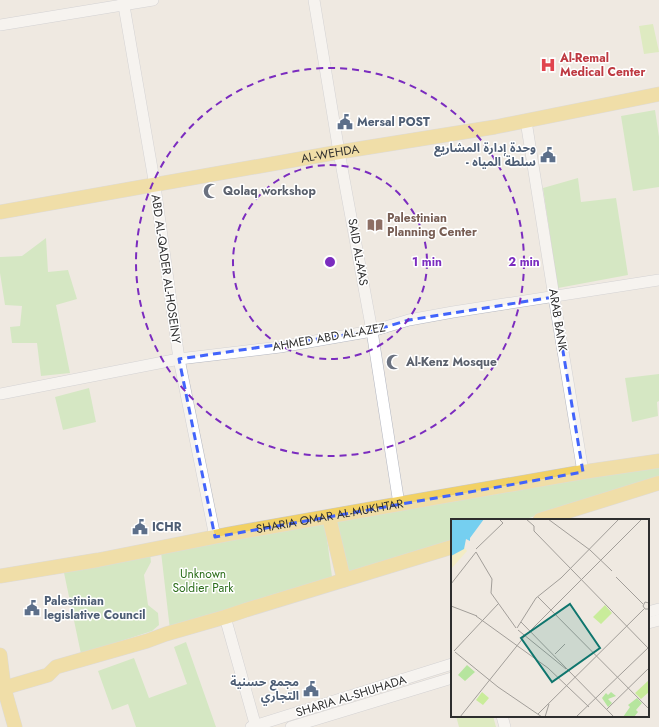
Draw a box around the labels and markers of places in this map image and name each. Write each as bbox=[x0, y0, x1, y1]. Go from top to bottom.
place label: Al-Remal Medical Center bbox=[559, 49, 645, 81]
hospital icon: Al-Remal Medical Center bbox=[539, 56, 557, 74]
public building icon: Mersal POST bbox=[336, 113, 354, 131]
place label: Mersal POST bbox=[357, 113, 430, 131]
place label: وحدة إدارة المشاريع - سلطة المياه bbox=[434, 139, 536, 171]
public building icon: وحدة إدارة المشاريع - سلطة المياه bbox=[539, 146, 557, 164]
mosque icon: Qolaq workshop bbox=[202, 182, 220, 200]
place label: Qolaq workshop bbox=[223, 182, 316, 200]
place label: Palestinian Planning Center bbox=[387, 209, 477, 241]
library icon: Palestinian Planning Center bbox=[366, 216, 384, 234]
centre of rings bbox=[323, 255, 337, 269]
mosque icon: Al-Kenz Mosque bbox=[385, 353, 403, 371]
place label: Al-Kenz Mosque bbox=[405, 353, 497, 371]
public building icon: ICHR bbox=[131, 518, 149, 536]
place label: ICHR bbox=[152, 518, 182, 536]
place label: Palestinian legislative Council bbox=[44, 592, 145, 624]
public building icon: Palestinian legislative Council bbox=[23, 599, 41, 617]
place label: مجمع حسنية التجاري bbox=[230, 673, 299, 706]
public building icon: مجمع حسنية التجاري bbox=[302, 680, 320, 698]

